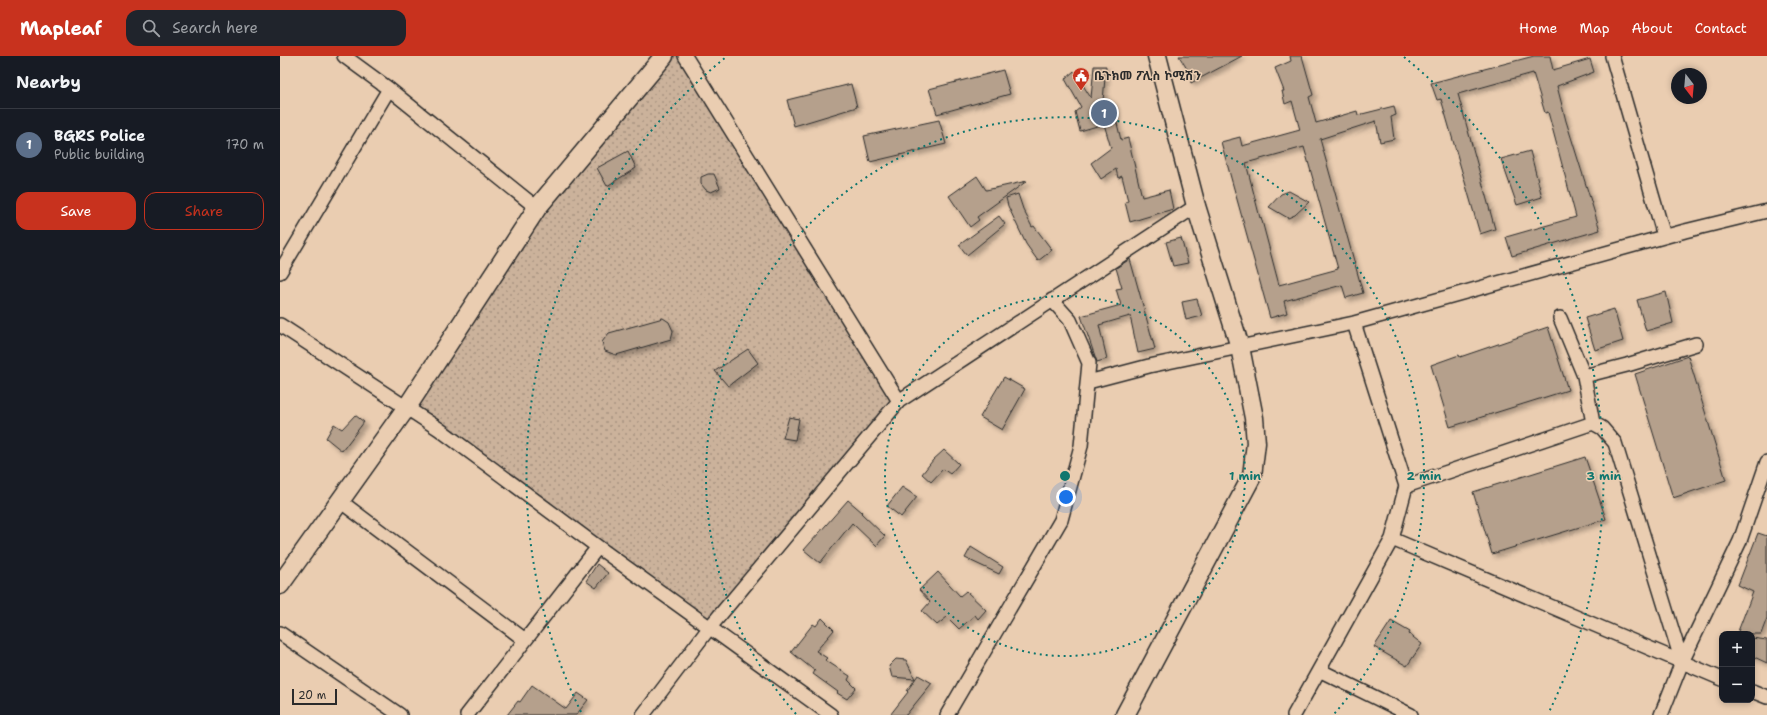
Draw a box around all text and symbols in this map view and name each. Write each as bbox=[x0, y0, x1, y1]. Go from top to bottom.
search box bbox=[126, 10, 406, 46]
text: Mapleaf bbox=[20, 16, 102, 41]
icon: search bbox=[140, 17, 162, 39]
text: Search here bbox=[172, 18, 258, 38]
text: Home bbox=[1519, 19, 1558, 37]
text: Map bbox=[1580, 19, 1610, 37]
text: About bbox=[1632, 19, 1673, 37]
text: Contact bbox=[1695, 19, 1747, 37]
public building icon: ቤጉክመ ፖሊስ ኮሚሽን bbox=[1071, 66, 1091, 91]
place label: ቤጉክመ ፖሊስ ኮሚሽን bbox=[1094, 68, 1201, 84]
north arrow bbox=[1671, 68, 1707, 104]
text: Nearby bbox=[16, 71, 81, 93]
pin: 1 bbox=[1091, 98, 1117, 128]
text: BGRS Police bbox=[54, 126, 145, 146]
text: 1 bbox=[26, 136, 32, 153]
text: 170 m bbox=[226, 136, 264, 153]
text: Public building bbox=[54, 146, 145, 163]
button: Save bbox=[16, 192, 136, 230]
button: Share bbox=[144, 192, 264, 230]
text: 1 min bbox=[1229, 468, 1261, 484]
text: 2 min bbox=[1407, 468, 1442, 484]
text: 3 min bbox=[1587, 468, 1622, 484]
centre of rings bbox=[1058, 469, 1072, 483]
your location bbox=[1056, 487, 1076, 507]
map controls bbox=[1719, 631, 1755, 703]
button: + bbox=[1719, 631, 1755, 667]
button: − bbox=[1719, 667, 1755, 703]
scale bar bbox=[292, 687, 337, 706]
text: 20 m bbox=[298, 688, 326, 703]

